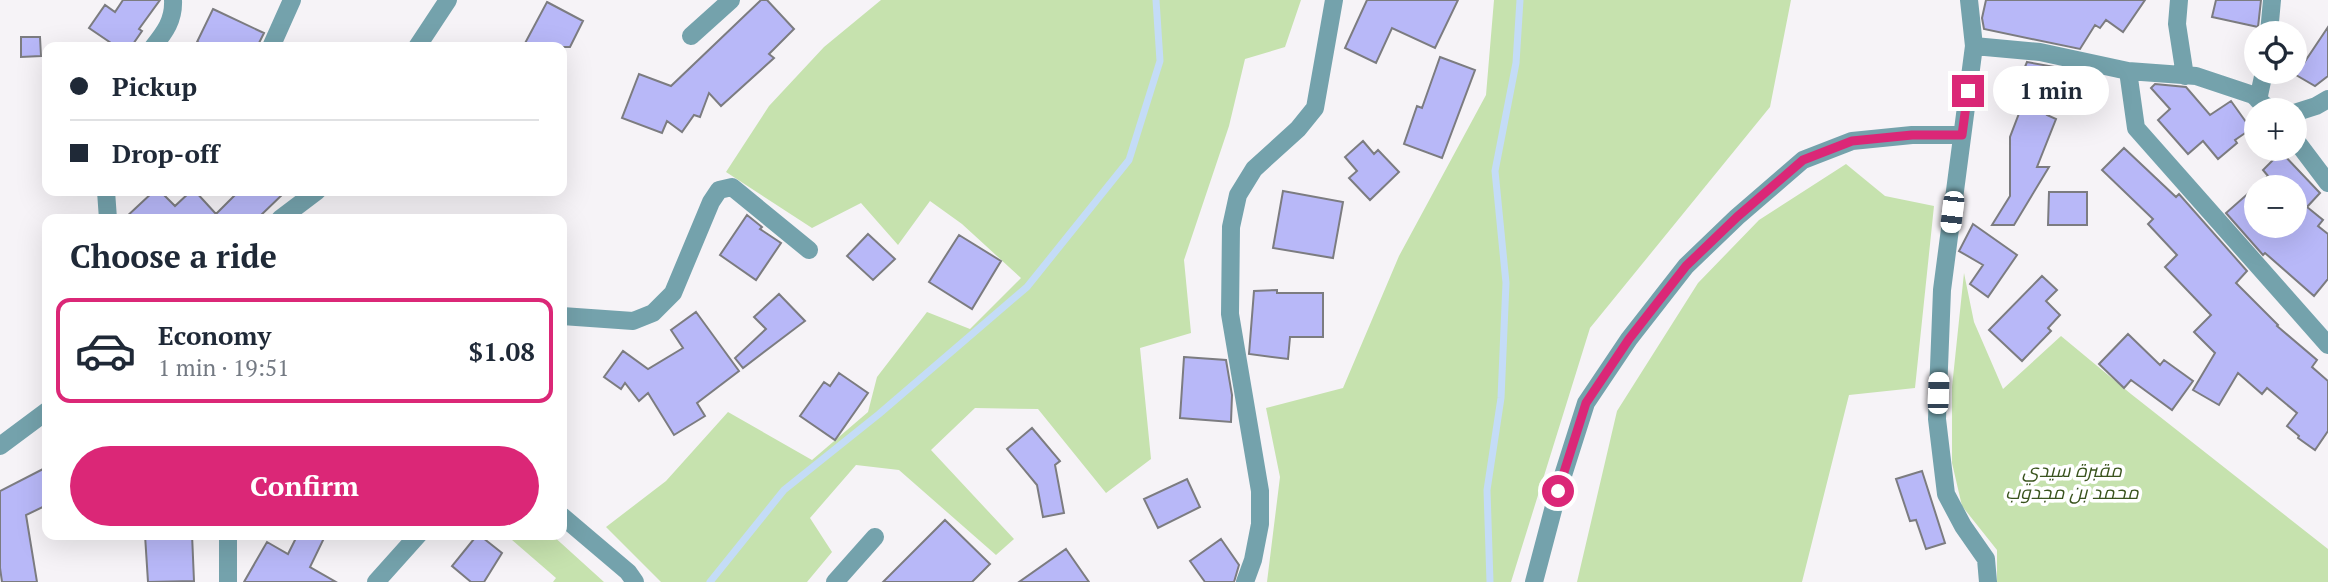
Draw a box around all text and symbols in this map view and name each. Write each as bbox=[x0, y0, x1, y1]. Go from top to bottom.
map controls bbox=[2244, 21, 2307, 238]
button: locate bbox=[2244, 21, 2307, 84]
callout: 1 min bbox=[1993, 66, 2108, 116]
text: Pickup bbox=[112, 69, 197, 103]
route end bbox=[1952, 75, 1984, 107]
text: 1 min bbox=[2020, 75, 2082, 106]
button: + bbox=[2244, 98, 2307, 161]
text: Drop-off bbox=[112, 136, 219, 170]
button: − bbox=[2244, 175, 2307, 238]
car bbox=[1940, 190, 1965, 234]
text: Choose a ride bbox=[70, 235, 277, 277]
text: Economy bbox=[158, 318, 271, 352]
icon: car bbox=[74, 319, 137, 382]
text: $1.08 bbox=[469, 334, 535, 368]
text: 1 min · 19:51 bbox=[158, 352, 290, 383]
car bbox=[1927, 372, 1950, 414]
button: Confirm bbox=[70, 446, 539, 526]
park label: مقبرة سيدي محمد بن مجدوب bbox=[2005, 457, 2140, 504]
route start bbox=[1542, 475, 1574, 507]

